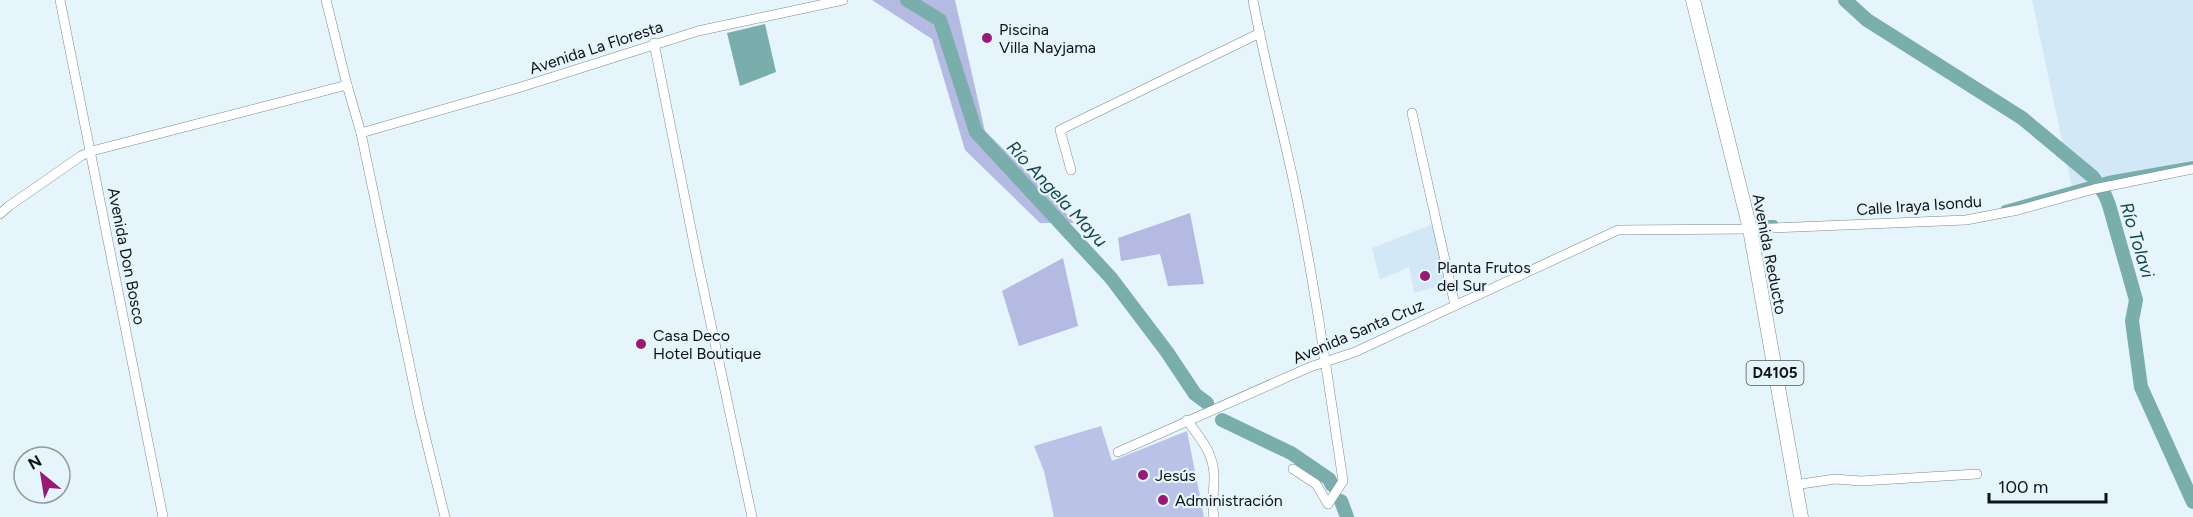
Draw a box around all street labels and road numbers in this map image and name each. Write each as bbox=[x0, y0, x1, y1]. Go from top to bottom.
street label: Avenida La Floresta bbox=[527, 17, 665, 78]
street label: Avenida Don Bosco bbox=[104, 186, 149, 326]
street label: Avenida Reducto bbox=[1748, 192, 1791, 316]
street label: Calle Iraya Isondu bbox=[1856, 192, 1982, 219]
street label: Avenida Santa Cruz bbox=[1290, 295, 1427, 368]
road number: D4105 bbox=[1746, 361, 1804, 385]

